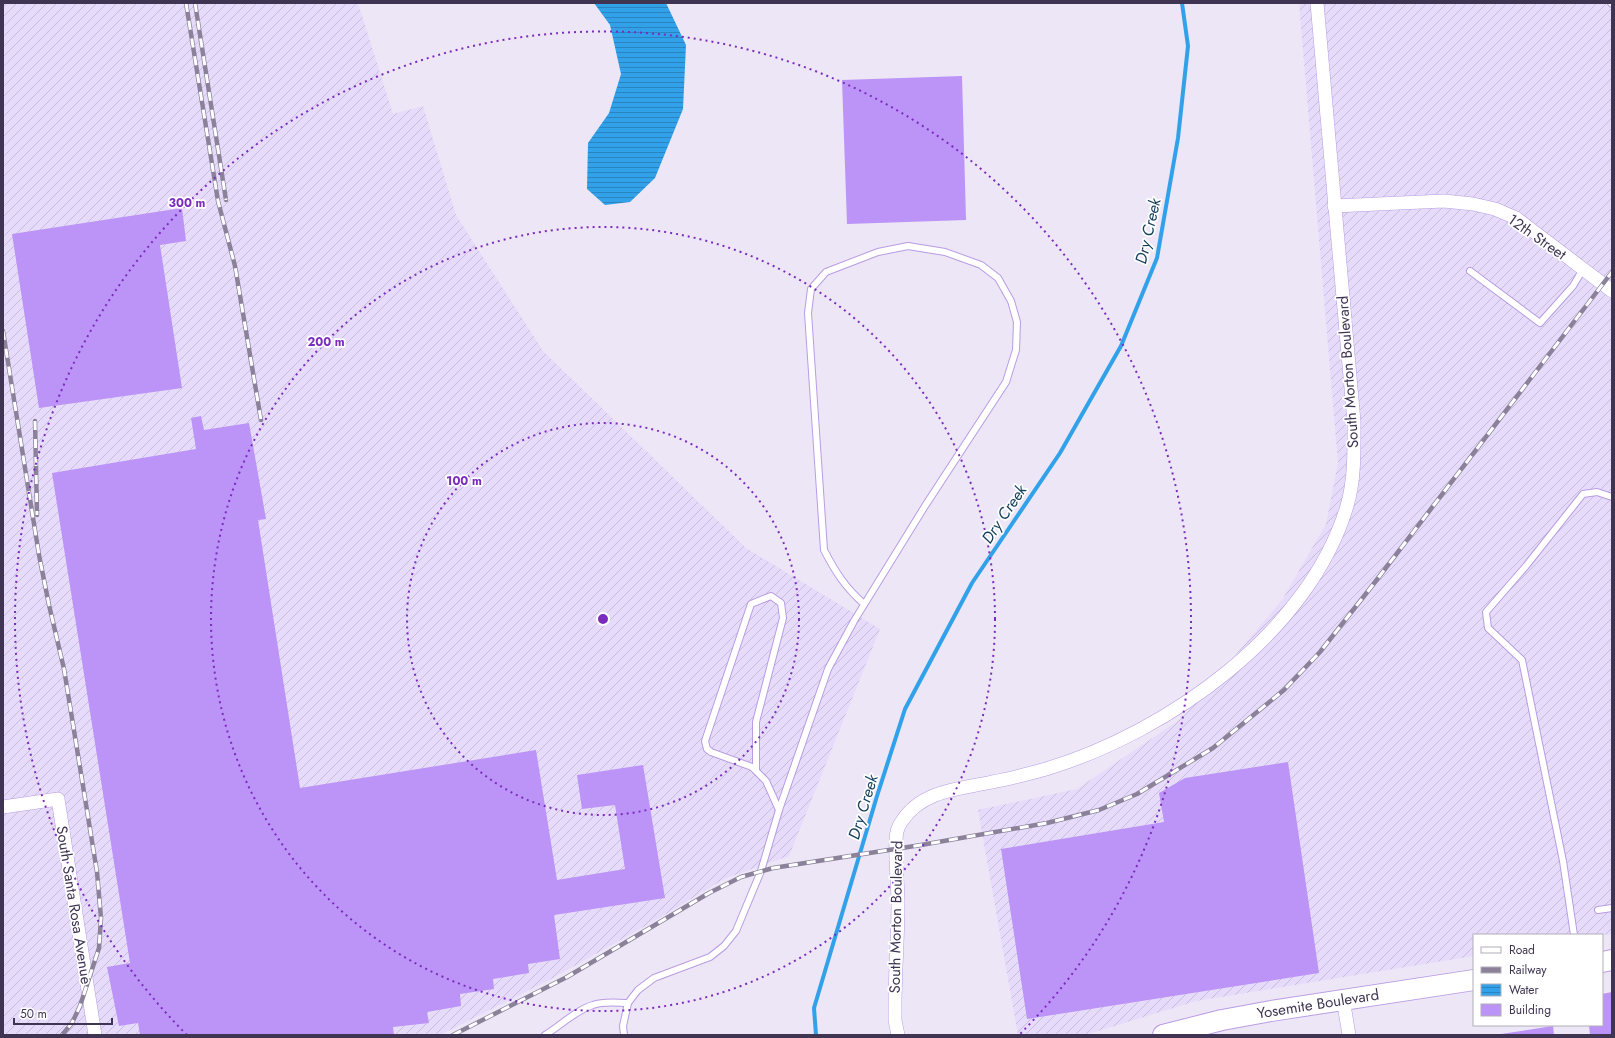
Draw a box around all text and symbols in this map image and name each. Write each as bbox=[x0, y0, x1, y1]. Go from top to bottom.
text: 300 m bbox=[169, 194, 206, 212]
water label: Dry Creek bbox=[1129, 195, 1167, 266]
street label: 12th Street bbox=[1503, 209, 1571, 265]
street label: South Morton Boulevard bbox=[1332, 295, 1364, 449]
text: 200 m bbox=[307, 333, 345, 351]
text: 100 m bbox=[446, 472, 482, 490]
water label: Dry Creek bbox=[976, 479, 1033, 548]
centre of rings bbox=[596, 612, 610, 626]
water label: Dry Creek bbox=[842, 771, 884, 842]
street label: South Santa Rosa Avenue bbox=[51, 824, 97, 986]
street label: South Morton Boulevard bbox=[884, 840, 908, 994]
legend bbox=[1473, 934, 1603, 1026]
text: Road bbox=[1509, 941, 1535, 959]
text: Railway bbox=[1509, 961, 1547, 979]
text: Water bbox=[1509, 981, 1540, 999]
street label: Yosemite Boulevard bbox=[1255, 983, 1381, 1025]
scale bar bbox=[14, 1000, 112, 1026]
text: Building bbox=[1509, 1001, 1551, 1019]
text: 50 m bbox=[20, 1005, 47, 1023]

